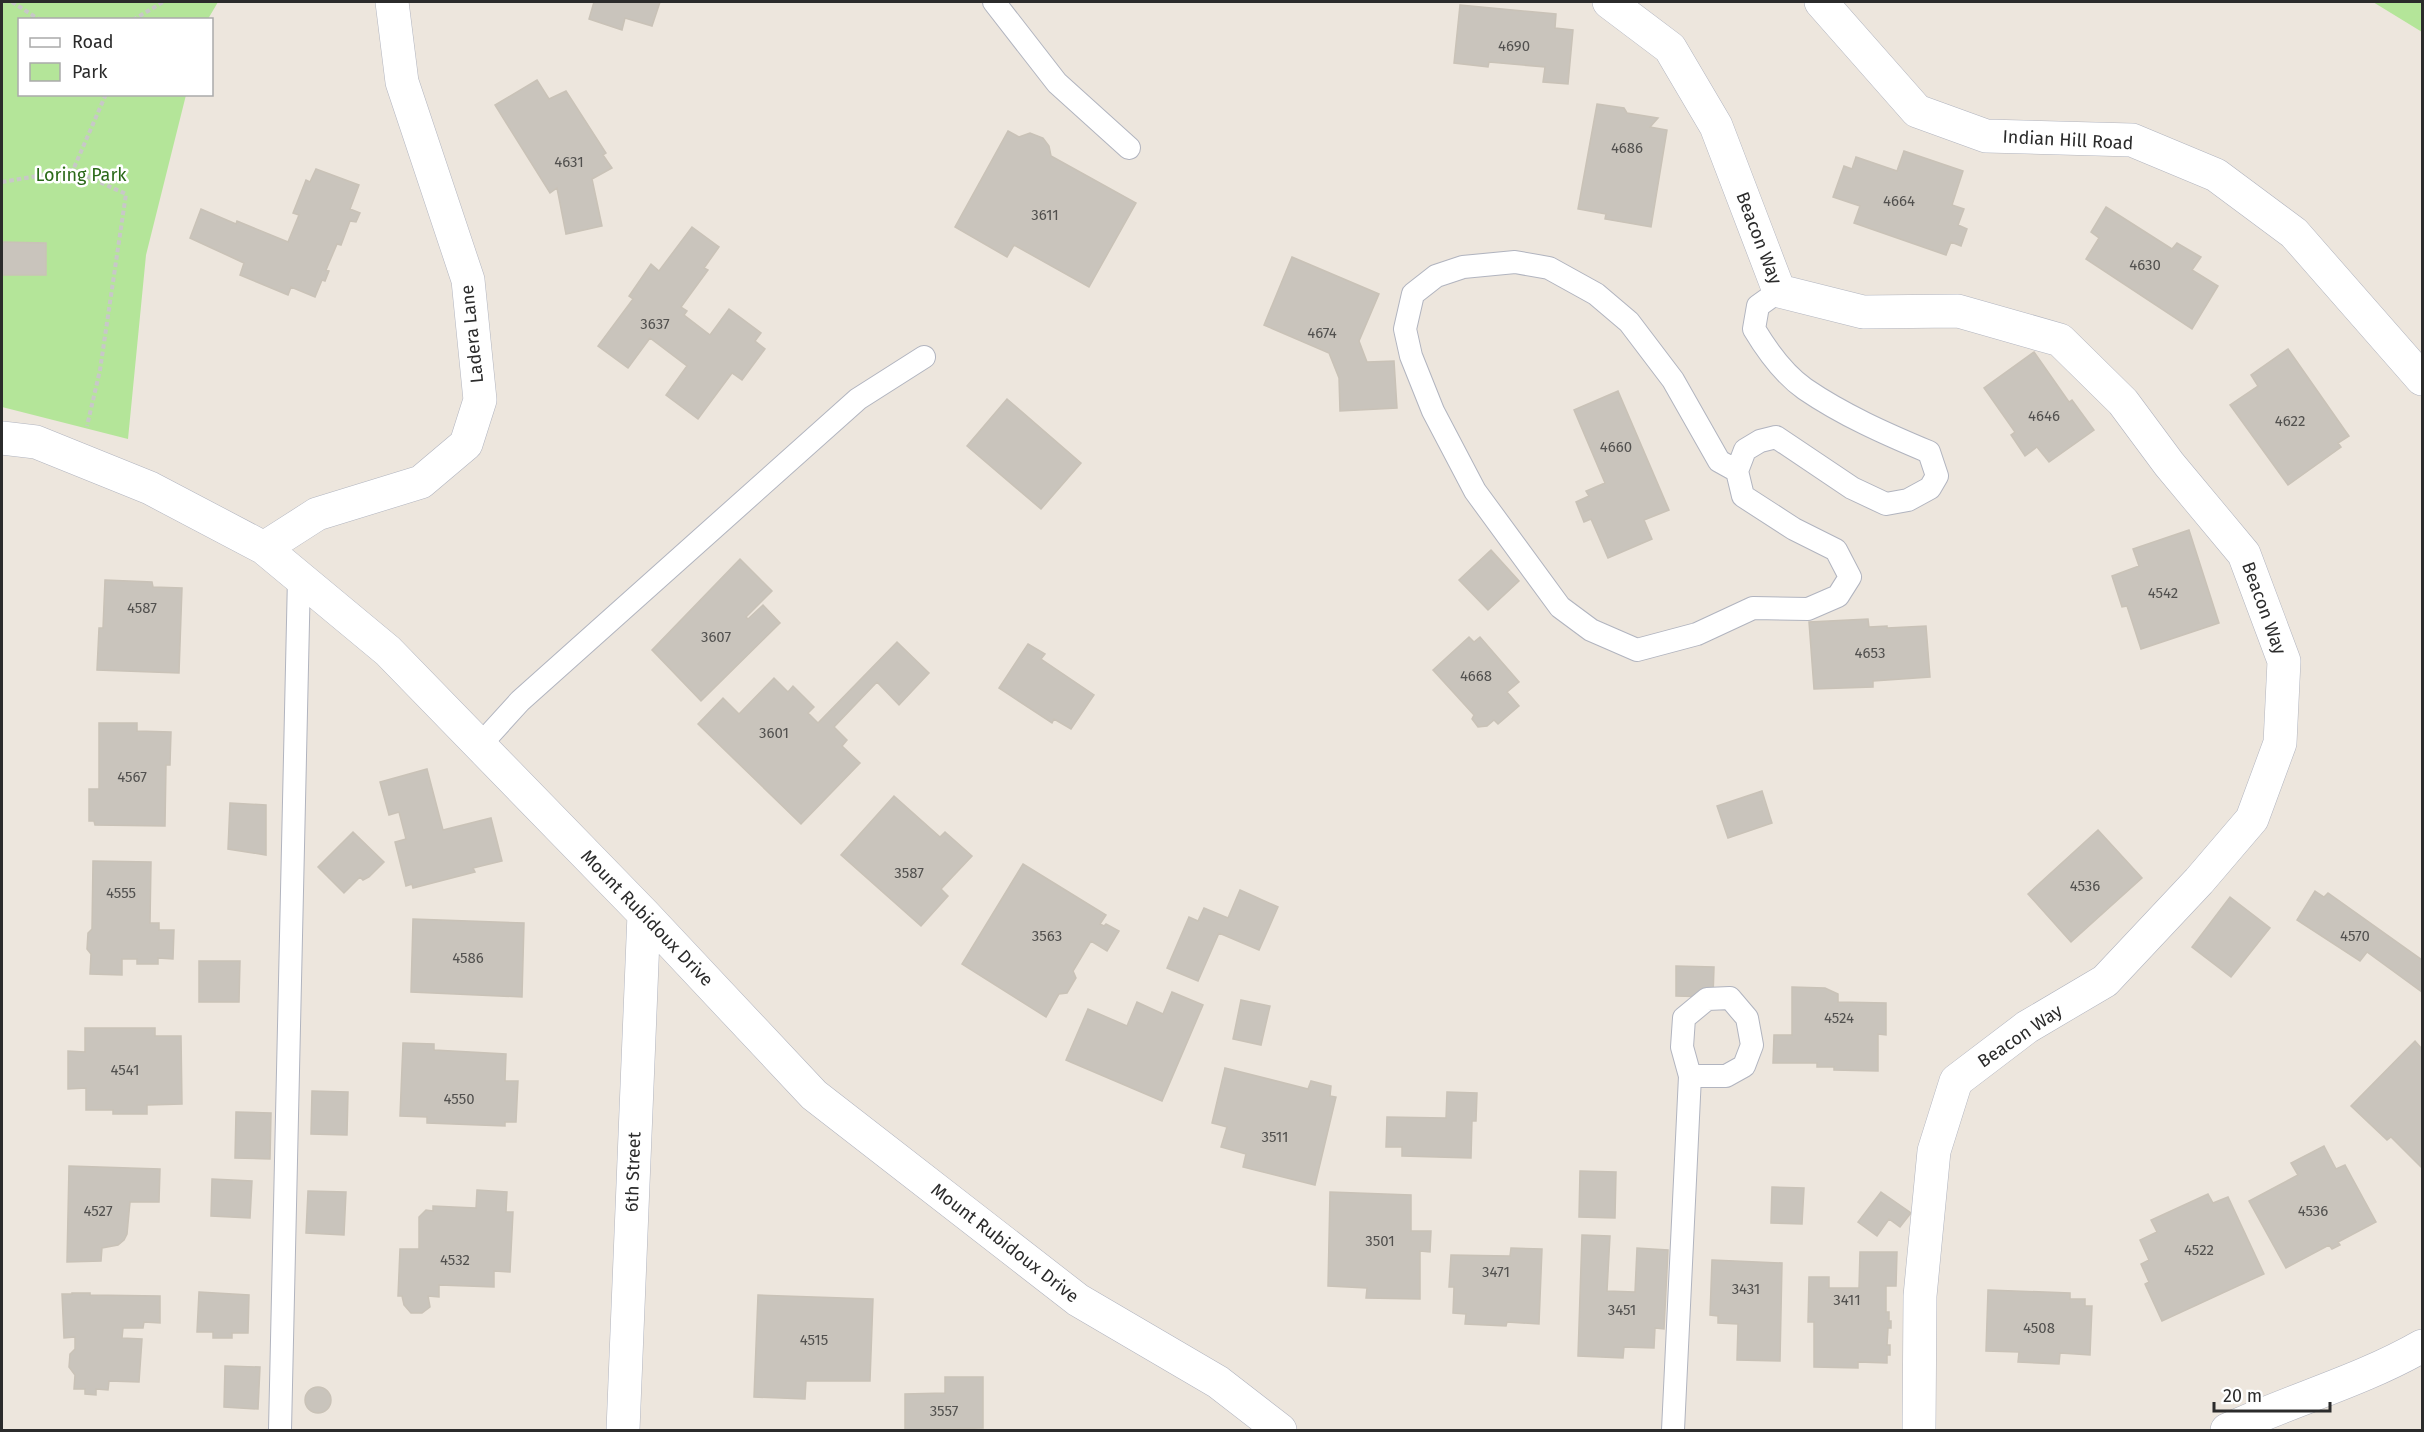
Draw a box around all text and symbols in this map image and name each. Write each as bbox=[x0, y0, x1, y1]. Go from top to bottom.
legend bbox=[18, 18, 213, 96]
text: Road bbox=[72, 31, 114, 53]
house number: 4690 bbox=[1498, 37, 1530, 55]
text: Park bbox=[72, 61, 108, 83]
street label: Indian Hill Road bbox=[2002, 126, 2134, 154]
house number: 4686 bbox=[1611, 139, 1643, 157]
house number: 4631 bbox=[554, 153, 584, 171]
park label: Loring Park bbox=[35, 164, 127, 186]
street label: Beacon Way bbox=[1731, 189, 1787, 287]
house number: 4664 bbox=[1883, 192, 1915, 210]
house number: 3611 bbox=[1031, 206, 1059, 224]
house number: 4630 bbox=[2129, 256, 2161, 274]
street label: Ladera Lane bbox=[456, 284, 488, 384]
house number: 3637 bbox=[640, 315, 670, 333]
house number: 4674 bbox=[1307, 324, 1337, 342]
house number: 4646 bbox=[2028, 407, 2060, 425]
house number: 4622 bbox=[2275, 412, 2305, 430]
house number: 4660 bbox=[1600, 438, 1632, 456]
street label: Beacon Way bbox=[2237, 559, 2291, 658]
house number: 4542 bbox=[2148, 584, 2178, 602]
house number: 4587 bbox=[127, 599, 157, 617]
house number: 3607 bbox=[701, 628, 731, 646]
house number: 4653 bbox=[1855, 644, 1885, 662]
house number: 4668 bbox=[1460, 667, 1492, 685]
house number: 3601 bbox=[759, 724, 789, 742]
house number: 4567 bbox=[117, 768, 147, 786]
street label: Mount Rubidoux Drive bbox=[576, 845, 718, 991]
house number: 3587 bbox=[894, 864, 924, 882]
house number: 4536 bbox=[2070, 877, 2100, 895]
house number: 4555 bbox=[106, 884, 136, 902]
house number: 3563 bbox=[1032, 927, 1062, 945]
house number: 4570 bbox=[2340, 927, 2370, 945]
house number: 4586 bbox=[452, 949, 484, 967]
street label: Beacon Way bbox=[1974, 1000, 2067, 1072]
house number: 4524 bbox=[1824, 1009, 1854, 1027]
house number: 4541 bbox=[111, 1061, 139, 1079]
house number: 4550 bbox=[443, 1090, 475, 1108]
house number: 3511 bbox=[1261, 1128, 1289, 1146]
street label: 6th Street bbox=[621, 1131, 645, 1212]
street label: Mount Rubidoux Drive bbox=[927, 1178, 1083, 1308]
house number: 4527 bbox=[83, 1202, 113, 1220]
house number: 4536 bbox=[2298, 1202, 2328, 1220]
house number: 3501 bbox=[1365, 1232, 1395, 1250]
house number: 4522 bbox=[2184, 1241, 2214, 1259]
house number: 4532 bbox=[440, 1251, 470, 1269]
house number: 3471 bbox=[1482, 1263, 1510, 1281]
house number: 3431 bbox=[1732, 1280, 1760, 1298]
house number: 3411 bbox=[1833, 1291, 1861, 1309]
house number: 3451 bbox=[1608, 1301, 1636, 1319]
house number: 4508 bbox=[2023, 1319, 2055, 1337]
house number: 4515 bbox=[800, 1331, 828, 1349]
scale bar bbox=[2214, 1375, 2330, 1413]
text: 20 m bbox=[2223, 1385, 2262, 1407]
house number: 3557 bbox=[930, 1402, 959, 1420]

